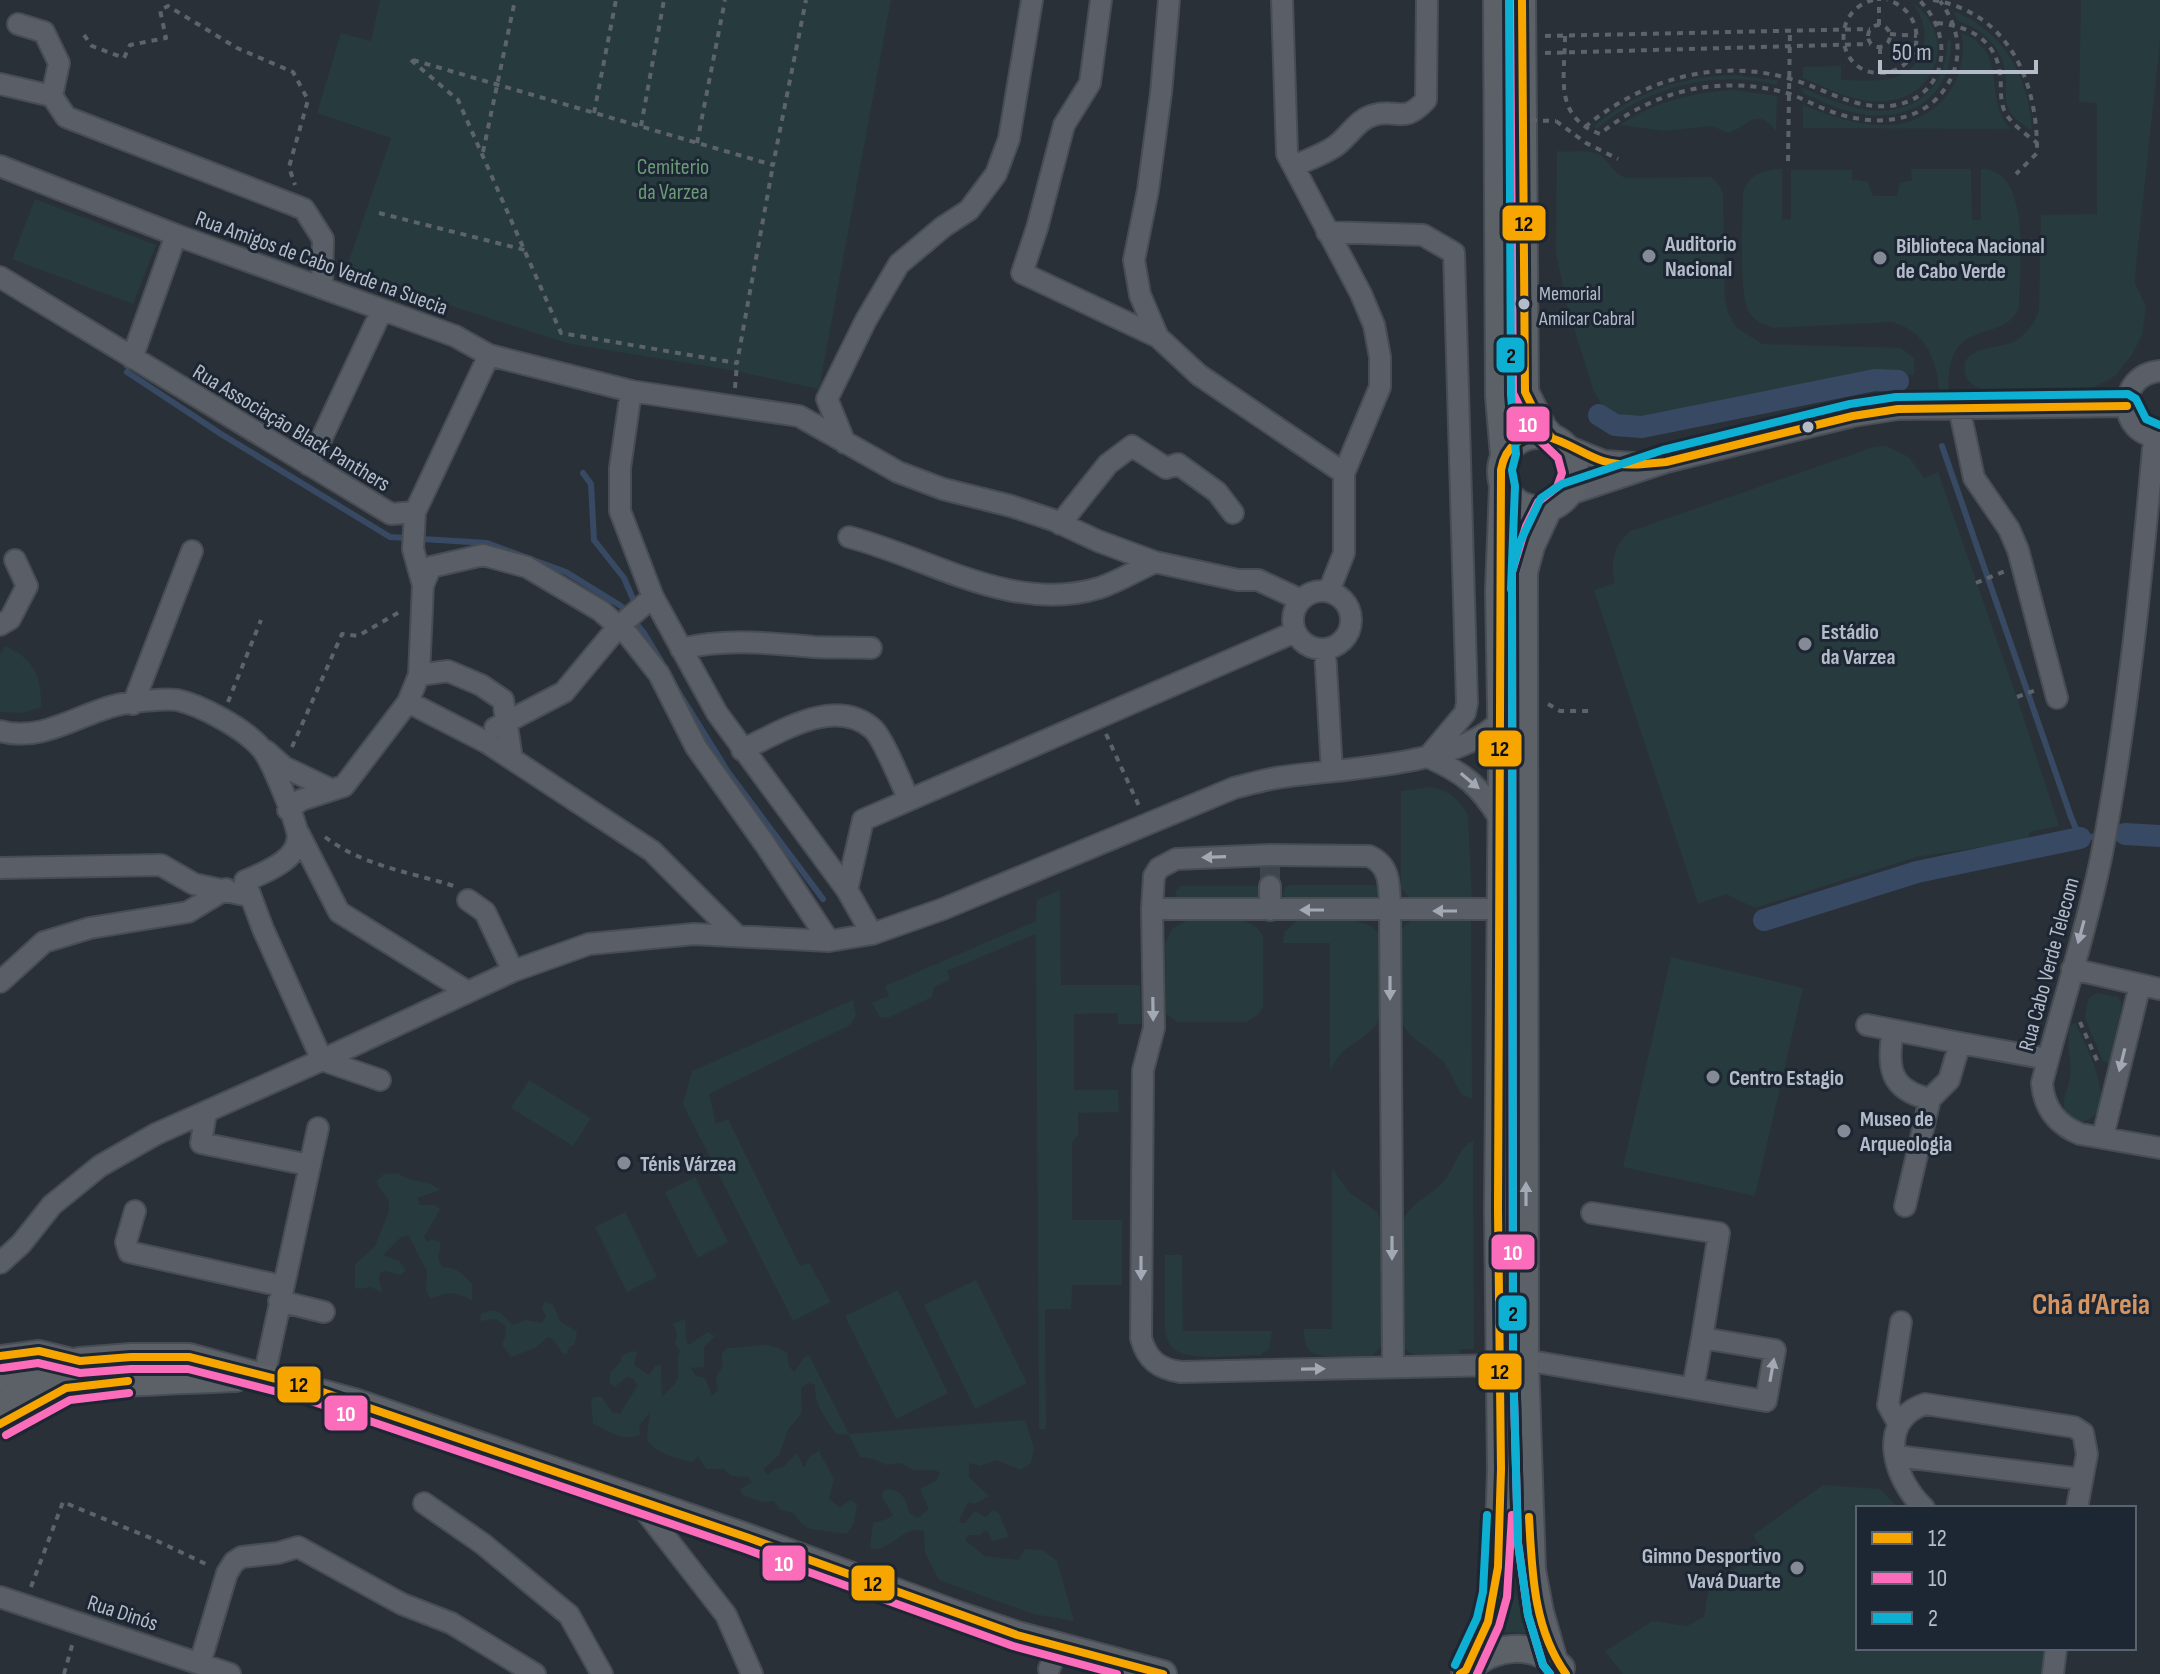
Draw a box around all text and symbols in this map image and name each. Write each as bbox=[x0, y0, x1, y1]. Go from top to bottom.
scale bar bbox=[1880, 24, 2036, 74]
text: 50 m bbox=[1892, 38, 1932, 67]
park label: Cemiterio da Varzea bbox=[637, 154, 709, 206]
line badge: 12 bbox=[1501, 204, 1547, 242]
street label: Rua Amigos de Cabo Verde na Suecia bbox=[192, 205, 451, 322]
text: 12 bbox=[1515, 211, 1533, 238]
place label: Auditorio Nacional bbox=[1664, 231, 1737, 283]
place label: Biblioteca Nacional de Cabo Verde bbox=[1896, 233, 2045, 285]
marker: Auditorio Nacional bbox=[1640, 247, 1658, 265]
marker: Biblioteca Nacional de Cabo Verde bbox=[1871, 249, 1889, 267]
place label: Memorial Amilcar Cabral bbox=[1538, 282, 1635, 331]
marker: Memorial Amilcar Cabral bbox=[1516, 296, 1532, 312]
line badge: 2 bbox=[1495, 336, 1526, 374]
text: 2 bbox=[1506, 343, 1516, 370]
street label: Rua Associação Black Panthers bbox=[188, 359, 395, 498]
line badge: 10 bbox=[1505, 405, 1551, 443]
text: 10 bbox=[1518, 412, 1538, 439]
unlabelled marker bbox=[1800, 419, 1816, 435]
place label: Estádio da Varzea bbox=[1821, 619, 1895, 671]
marker: Estádio da Varzea bbox=[1796, 635, 1814, 653]
line badge: 12 bbox=[1477, 729, 1523, 768]
text: 12 bbox=[1491, 736, 1509, 763]
one-way arrow bbox=[1460, 772, 1480, 789]
one-way arrow bbox=[1201, 851, 1226, 864]
street label: Rua Cabo Verde Telecom bbox=[2013, 875, 2086, 1054]
one-way arrow bbox=[1299, 904, 1324, 916]
one-way arrow bbox=[1432, 904, 1457, 917]
one-way arrow bbox=[2075, 920, 2087, 945]
one-way arrow bbox=[1384, 976, 1396, 1001]
one-way arrow bbox=[1147, 997, 1160, 1022]
one-way arrow bbox=[2115, 1048, 2127, 1073]
place label: Centro Estagio bbox=[1729, 1065, 1844, 1092]
marker: Centro Estagio bbox=[1704, 1068, 1722, 1086]
place label: Museo de Arqueologia bbox=[1859, 1106, 1952, 1158]
marker: Museo de Arqueologia bbox=[1835, 1122, 1853, 1140]
place label: Ténis Várzea bbox=[640, 1151, 736, 1178]
marker: Ténis Várzea bbox=[615, 1154, 633, 1172]
one-way arrow bbox=[1520, 1181, 1532, 1206]
line badge: 10 bbox=[1490, 1233, 1536, 1271]
one-way arrow bbox=[1386, 1236, 1398, 1261]
text: 10 bbox=[1503, 1240, 1523, 1267]
one-way arrow bbox=[1135, 1256, 1148, 1281]
district label: Chã d’Areia bbox=[2032, 1287, 2150, 1323]
line badge: 2 bbox=[1497, 1294, 1528, 1332]
text: 2 bbox=[1508, 1301, 1518, 1328]
line badge: 12 bbox=[1477, 1352, 1523, 1391]
one-way arrow bbox=[1766, 1358, 1778, 1383]
text: 12 bbox=[1491, 1359, 1509, 1386]
one-way arrow bbox=[1301, 1363, 1326, 1375]
line badge: 12 bbox=[276, 1365, 322, 1404]
text: 12 bbox=[290, 1372, 308, 1399]
line badge: 10 bbox=[323, 1394, 369, 1432]
text: 10 bbox=[336, 1401, 356, 1428]
legend bbox=[1856, 1506, 2136, 1650]
text: 12 bbox=[1928, 1524, 1947, 1553]
place label: Gimno Desportivo Vavá Duarte bbox=[1642, 1543, 1781, 1595]
line badge: 10 bbox=[761, 1544, 807, 1582]
text: 10 bbox=[774, 1551, 794, 1578]
marker: Gimno Desportivo Vavá Duarte bbox=[1788, 1559, 1806, 1577]
line badge: 12 bbox=[850, 1564, 896, 1602]
text: 10 bbox=[1928, 1564, 1947, 1593]
text: 12 bbox=[864, 1571, 882, 1598]
street label: Rua Dinós bbox=[84, 1589, 161, 1638]
text: 2 bbox=[1928, 1604, 1938, 1633]

